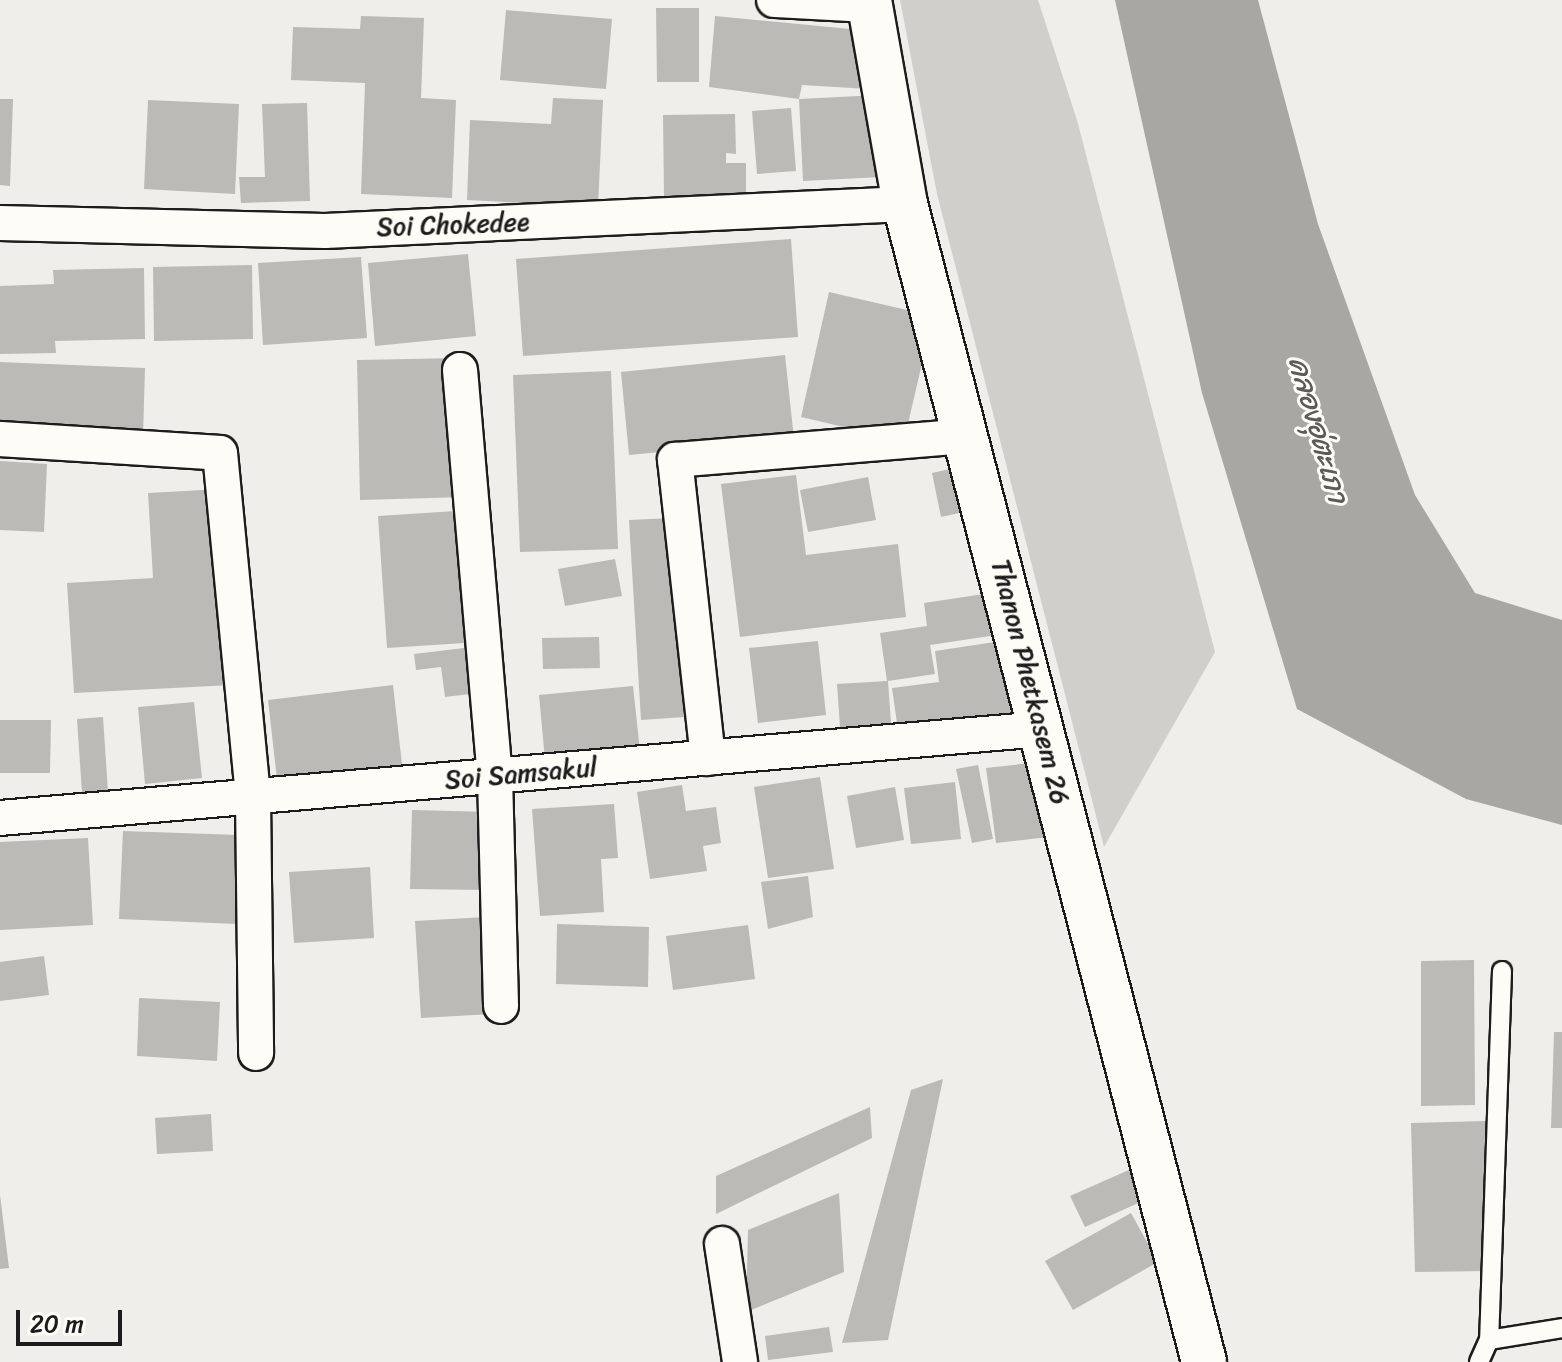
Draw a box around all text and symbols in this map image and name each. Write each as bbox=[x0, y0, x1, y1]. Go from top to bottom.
street label: Soi Chokedee bbox=[376, 207, 530, 243]
water label: คลองอุ่ตะเภา bbox=[1281, 353, 1355, 507]
street label: Thanon Phetkasem 26 bbox=[984, 556, 1076, 808]
street label: Soi Samsakul bbox=[443, 752, 599, 796]
scale bar bbox=[20, 1294, 126, 1344]
text: 20 m bbox=[30, 1303, 84, 1345]

